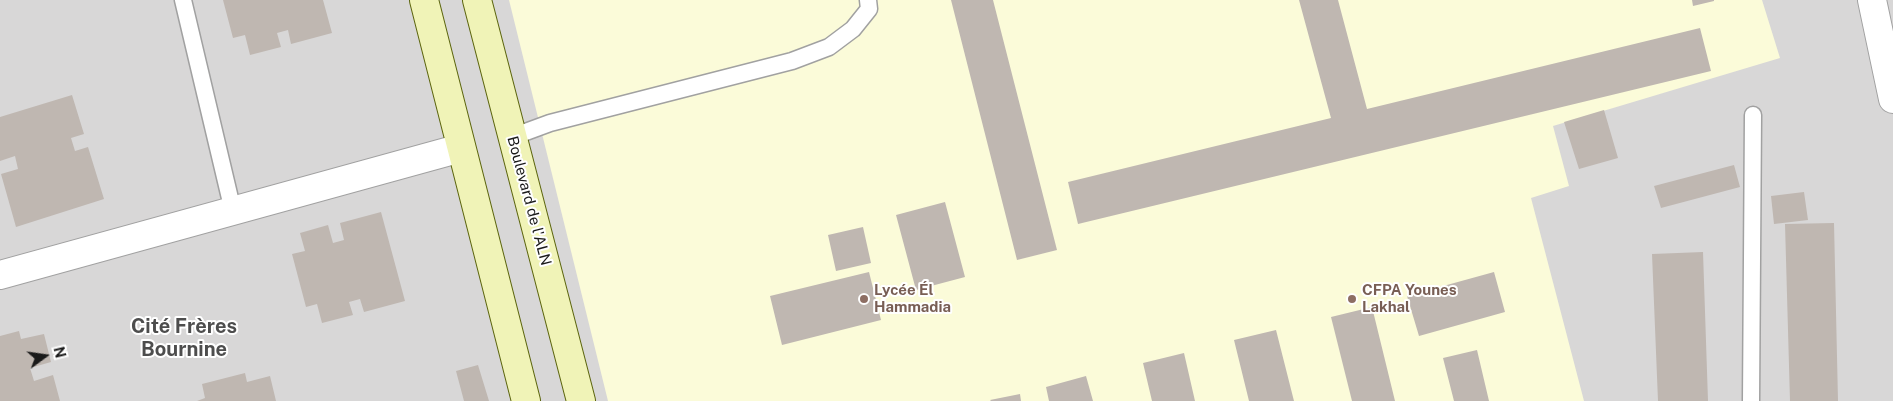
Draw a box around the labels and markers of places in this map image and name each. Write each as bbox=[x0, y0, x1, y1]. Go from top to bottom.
place label: Lycée Él Hammadia bbox=[874, 281, 951, 316]
place label: CFPA Younes Lakhal bbox=[1362, 281, 1457, 316]
marker: Lycée Él Hammadia bbox=[858, 293, 870, 305]
marker: CFPA Younes Lakhal bbox=[1346, 293, 1358, 305]

